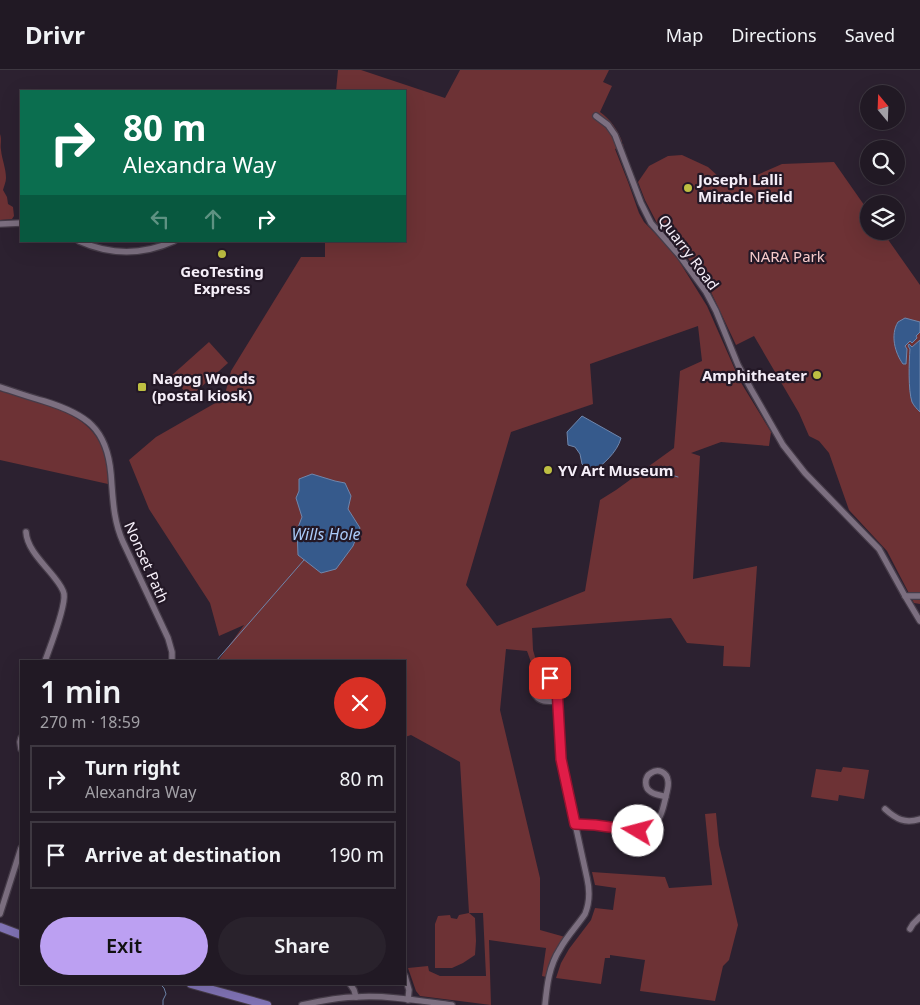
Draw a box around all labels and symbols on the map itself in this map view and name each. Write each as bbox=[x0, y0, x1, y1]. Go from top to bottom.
north arrow bbox=[860, 85, 905, 130]
place label: Joseph Lalli Miracle Field bbox=[696, 169, 793, 206]
marker: Joseph Lalli Miracle Field bbox=[682, 182, 694, 194]
street label: Quarry Road bbox=[654, 210, 724, 294]
park label: NARA Park bbox=[749, 246, 825, 266]
marker: GeoTesting Express bbox=[216, 248, 228, 260]
place label: GeoTesting Express bbox=[180, 261, 264, 298]
place label: Amphitheater bbox=[702, 365, 807, 385]
place label: Nagog Woods (postal kiosk) bbox=[152, 368, 255, 405]
marker: Amphitheater bbox=[811, 369, 823, 381]
marker: Nagog Woods (postal kiosk) bbox=[136, 381, 148, 393]
place label: YV Art Museum bbox=[558, 460, 673, 480]
marker: YV Art Museum bbox=[542, 464, 554, 476]
street label: Nonset Path bbox=[120, 518, 174, 606]
water label: Wills Hole bbox=[291, 523, 361, 545]
pin bbox=[529, 657, 571, 699]
position arrow bbox=[611, 804, 663, 856]

